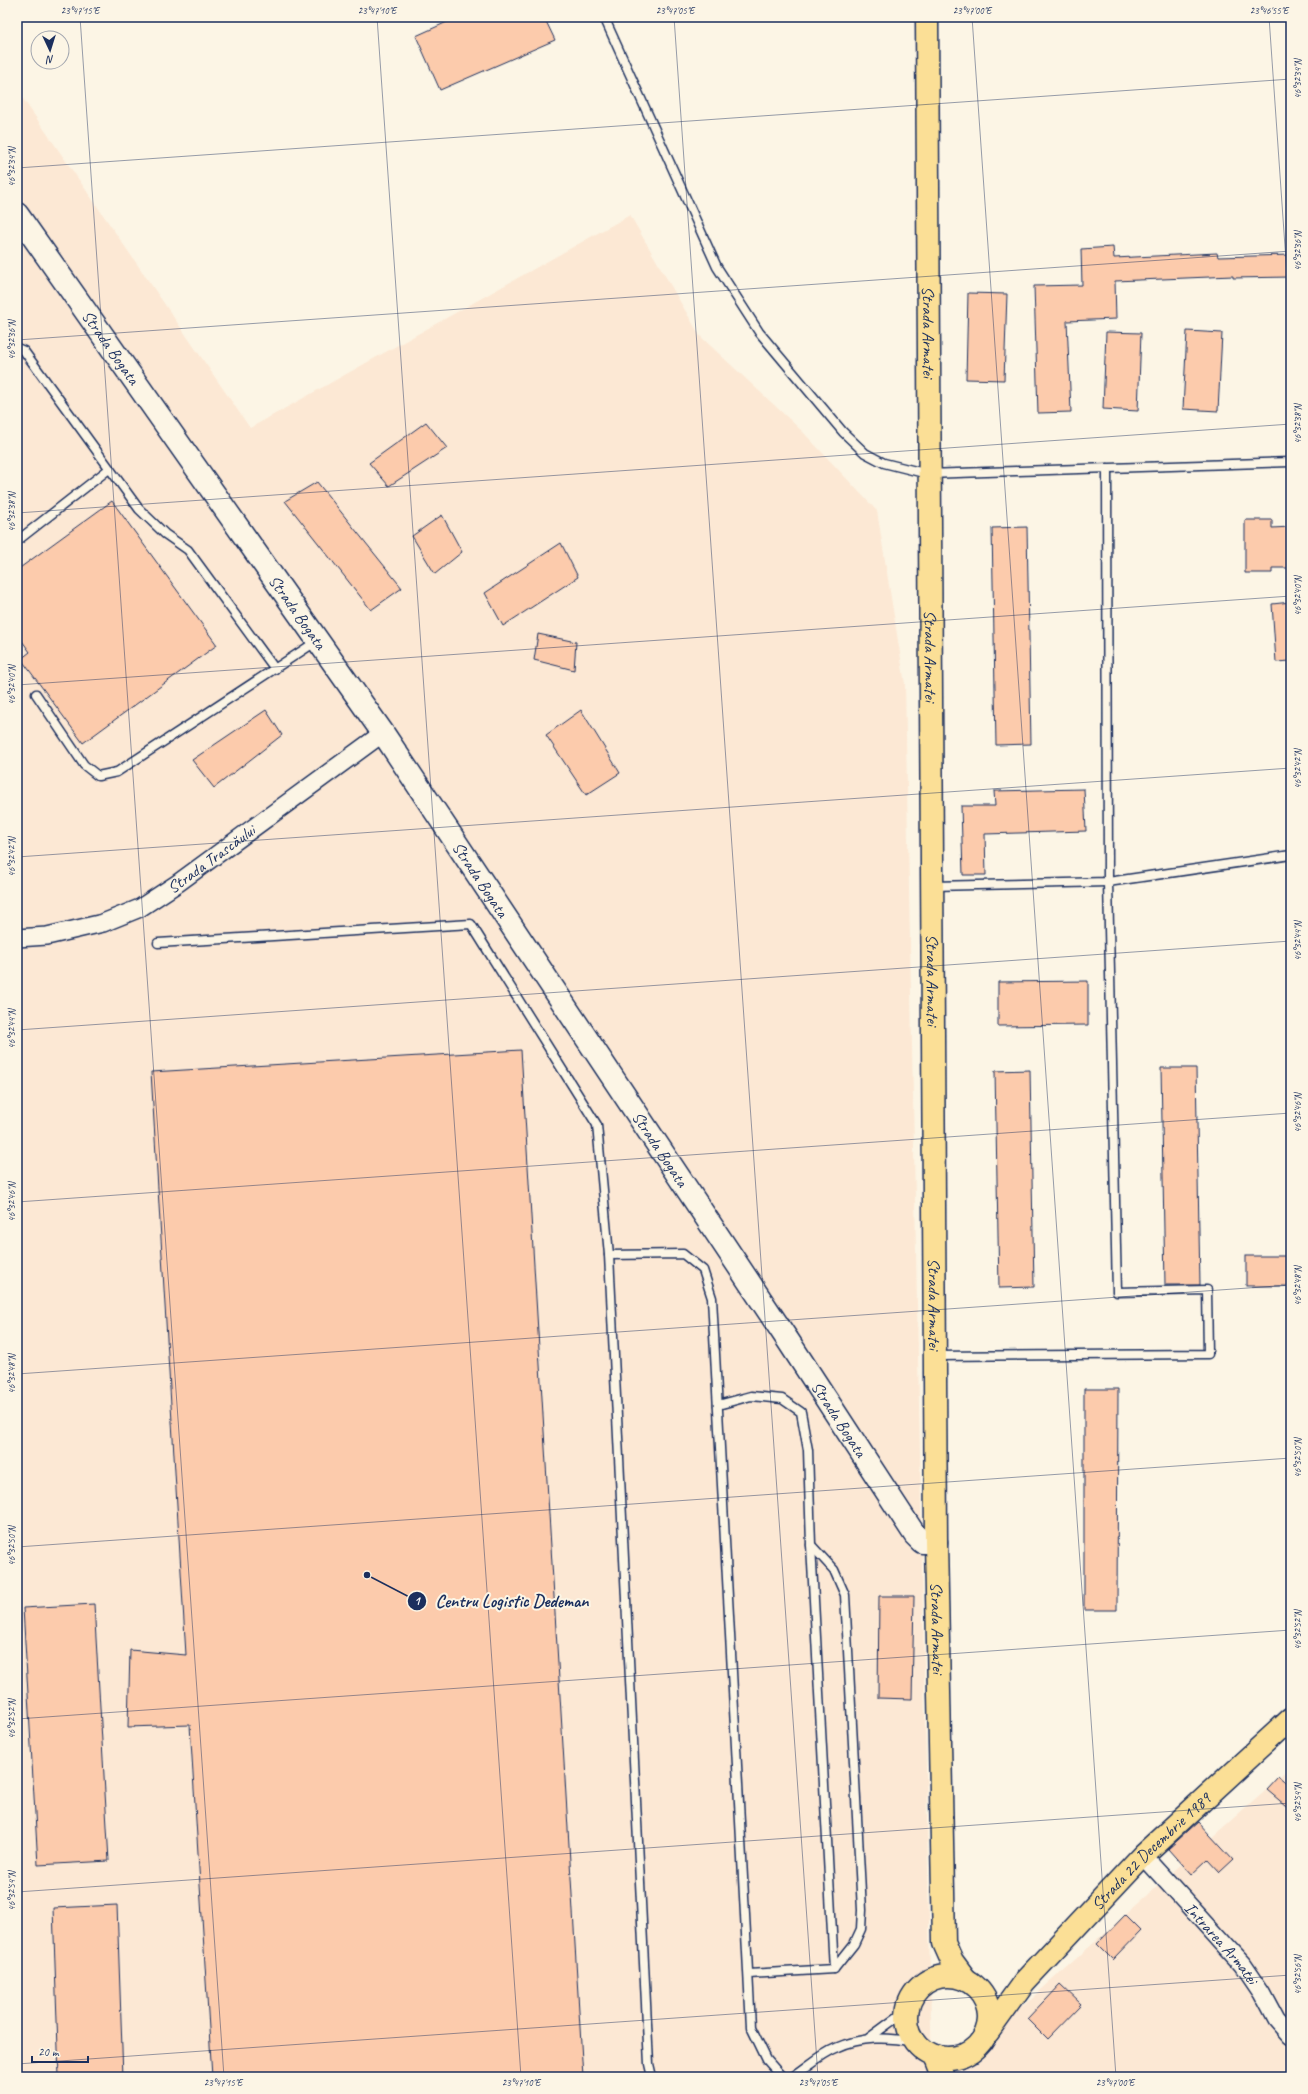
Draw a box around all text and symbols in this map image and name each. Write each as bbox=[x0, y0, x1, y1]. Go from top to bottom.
text: 23°47'15"E bbox=[61, 4, 101, 17]
text: 23°47'10"E bbox=[358, 4, 398, 17]
text: 23°47'05"E bbox=[656, 4, 696, 17]
text: 23°47'00"E bbox=[953, 4, 993, 17]
text: 23°46'55"E bbox=[1250, 4, 1290, 17]
north arrow bbox=[30, 30, 70, 70]
text: N bbox=[45, 53, 55, 67]
text: 46°32'34"N bbox=[1291, 57, 1304, 99]
text: 46°32'34"N bbox=[5, 145, 18, 187]
text: 46°32'36"N bbox=[1291, 229, 1304, 271]
street label: Strada Armatei bbox=[918, 286, 939, 380]
street label: Strada Bogata bbox=[77, 306, 145, 390]
text: 46°32'36"N bbox=[5, 318, 18, 360]
text: 46°32'38"N bbox=[1291, 402, 1304, 444]
text: 46°32'38"N bbox=[5, 490, 18, 532]
street label: Strada Bogata bbox=[264, 571, 331, 655]
text: 46°32'40"N bbox=[1291, 574, 1304, 616]
street label: Strada Armatei bbox=[920, 610, 941, 704]
text: 46°32'40"N bbox=[5, 663, 18, 705]
text: 46°32'42"N bbox=[1291, 747, 1304, 789]
street label: Strada Trascăului bbox=[164, 819, 262, 898]
text: 46°32'42"N bbox=[5, 835, 18, 877]
street label: Strada Bogata bbox=[448, 838, 513, 922]
text: 46°32'44"N bbox=[1291, 919, 1304, 961]
street label: Strada Armatei bbox=[921, 934, 943, 1028]
text: 46°32'44"N bbox=[5, 1007, 18, 1049]
text: 46°32'46"N bbox=[1291, 1091, 1304, 1133]
street label: Strada Bogata bbox=[627, 1108, 693, 1192]
text: 46°32'46"N bbox=[5, 1180, 18, 1222]
street label: Strada Armatei bbox=[923, 1258, 945, 1352]
text: 46°32'48"N bbox=[1291, 1264, 1304, 1306]
text: 46°32'48"N bbox=[5, 1352, 18, 1394]
street label: Strada Bogata bbox=[807, 1377, 872, 1462]
text: 46°32'50"N bbox=[1291, 1436, 1304, 1478]
text: 46°32'50"N bbox=[5, 1524, 18, 1566]
street label: Strada Armatei bbox=[926, 1582, 949, 1676]
callout: Centru Logistic Dedeman bbox=[407, 1586, 597, 1616]
text: Centru Logistic Dedeman bbox=[435, 1590, 589, 1612]
text: 1 bbox=[414, 1593, 421, 1609]
text: 46°32'52"N bbox=[1291, 1608, 1304, 1650]
text: 46°32'52"N bbox=[5, 1697, 18, 1739]
text: 46°32'54"N bbox=[1291, 1781, 1304, 1823]
street label: Strada 22 Decembrie 1989 bbox=[1087, 1787, 1216, 1915]
text: 46°32'54"N bbox=[5, 1869, 18, 1911]
street label: Intrarea Armatei bbox=[1180, 1898, 1264, 1991]
text: 46°32'56"N bbox=[1291, 1953, 1304, 1995]
scale bar bbox=[32, 2038, 88, 2064]
text: 20 m bbox=[38, 2044, 60, 2060]
text: 23°47'15"E bbox=[204, 2076, 244, 2089]
text: 23°47'10"E bbox=[502, 2076, 542, 2089]
text: 23°47'05"E bbox=[799, 2076, 839, 2089]
text: 23°47'00"E bbox=[1096, 2076, 1136, 2089]

